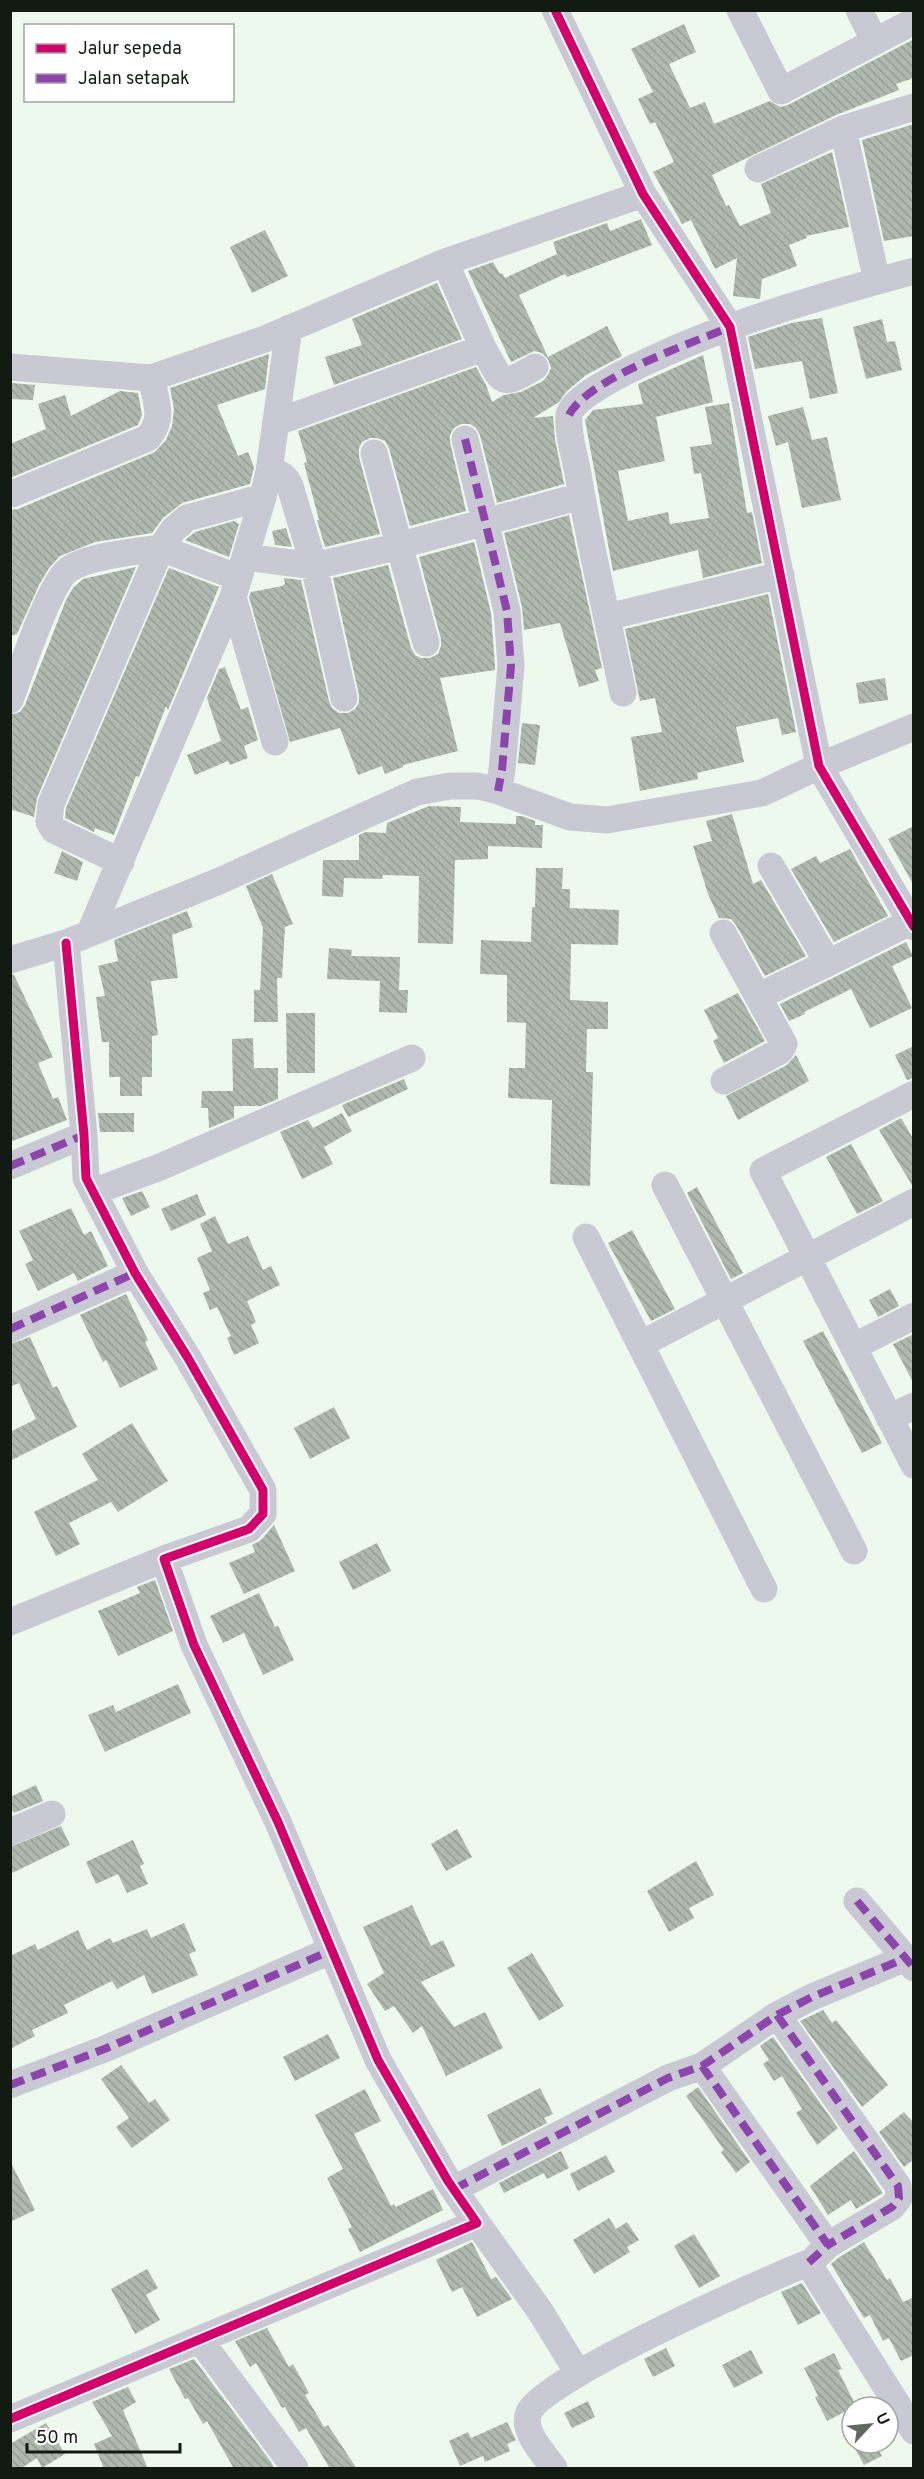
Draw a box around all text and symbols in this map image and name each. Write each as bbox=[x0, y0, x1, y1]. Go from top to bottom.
legend bbox=[24, 24, 234, 102]
text: Jalur sepeda bbox=[78, 38, 182, 61]
text: Jalan setapak bbox=[78, 68, 190, 91]
north arrow bbox=[840, 2395, 900, 2455]
text: U bbox=[870, 2410, 893, 2429]
scale bar bbox=[27, 2416, 180, 2454]
text: 50 m bbox=[36, 2427, 78, 2450]

